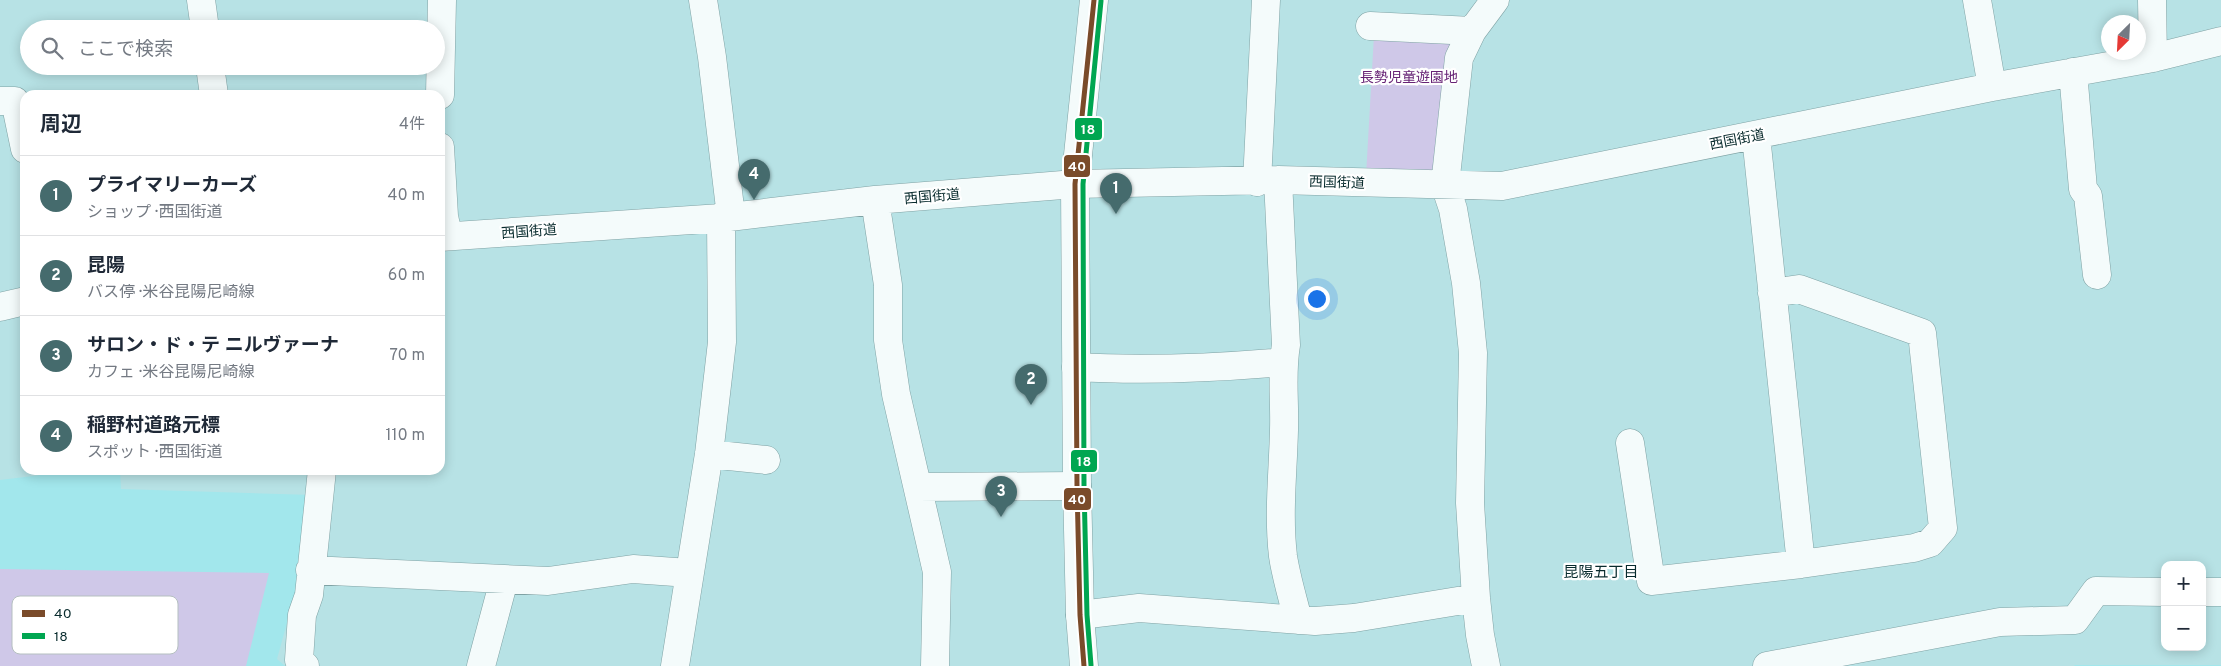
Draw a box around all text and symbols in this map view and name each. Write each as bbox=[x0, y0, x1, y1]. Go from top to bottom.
north arrow bbox=[2101, 15, 2146, 60]
search box bbox=[20, 20, 445, 75]
icon: search bbox=[38, 34, 66, 62]
text: ここで検索 bbox=[78, 38, 173, 62]
park label: 長勢児童遊園地 bbox=[1360, 69, 1458, 87]
text: 周辺 bbox=[40, 112, 82, 139]
text: 4件 bbox=[399, 115, 425, 135]
line badge: 18 bbox=[1074, 117, 1103, 141]
text: 18 bbox=[1081, 122, 1095, 139]
street label: 西国街道 bbox=[1708, 127, 1766, 154]
line badge: 40 bbox=[1063, 154, 1091, 178]
pin: 4 bbox=[738, 159, 770, 200]
text: 40 bbox=[1068, 159, 1086, 176]
pin: 1 bbox=[1100, 173, 1132, 214]
text: プライマリーカーズ bbox=[87, 174, 257, 198]
street label: 西国街道 bbox=[1309, 174, 1365, 193]
text: 1 bbox=[53, 186, 59, 206]
text: 40 m bbox=[387, 186, 425, 206]
street label: 西国街道 bbox=[903, 187, 961, 208]
text: ショップ · 西国街道 bbox=[87, 203, 223, 223]
street label: 西国街道 bbox=[501, 222, 558, 243]
text: 昆陽 bbox=[87, 254, 125, 278]
text: 2 bbox=[51, 266, 61, 286]
text: 60 m bbox=[388, 266, 425, 286]
text: バス停 · 米谷昆陽尼崎線 bbox=[87, 283, 255, 303]
your location bbox=[1304, 286, 1330, 312]
text: サロン・ド・テ ニルヴァーナ bbox=[87, 334, 339, 358]
text: 3 bbox=[51, 346, 61, 366]
text: 70 m bbox=[390, 346, 425, 366]
text: カフェ · 米谷昆陽尼崎線 bbox=[87, 363, 255, 383]
pin: 2 bbox=[1015, 364, 1047, 405]
text: 稲野村道路元標 bbox=[87, 414, 220, 438]
text: 4 bbox=[51, 426, 61, 446]
text: 110 m bbox=[385, 426, 425, 446]
text: スポット · 西国街道 bbox=[87, 443, 223, 463]
line badge: 18 bbox=[1070, 449, 1098, 473]
text: 18 bbox=[1077, 454, 1091, 471]
pin: 3 bbox=[985, 476, 1017, 517]
line badge: 40 bbox=[1063, 487, 1092, 511]
text: 40 bbox=[1068, 492, 1086, 509]
map controls bbox=[2161, 561, 2206, 651]
button: + bbox=[2161, 561, 2206, 606]
district label: 昆陽五丁目 bbox=[1563, 564, 1639, 583]
legend bbox=[12, 596, 178, 654]
text: 40 bbox=[54, 606, 72, 623]
button: − bbox=[2161, 606, 2206, 651]
text: 18 bbox=[54, 629, 68, 646]

